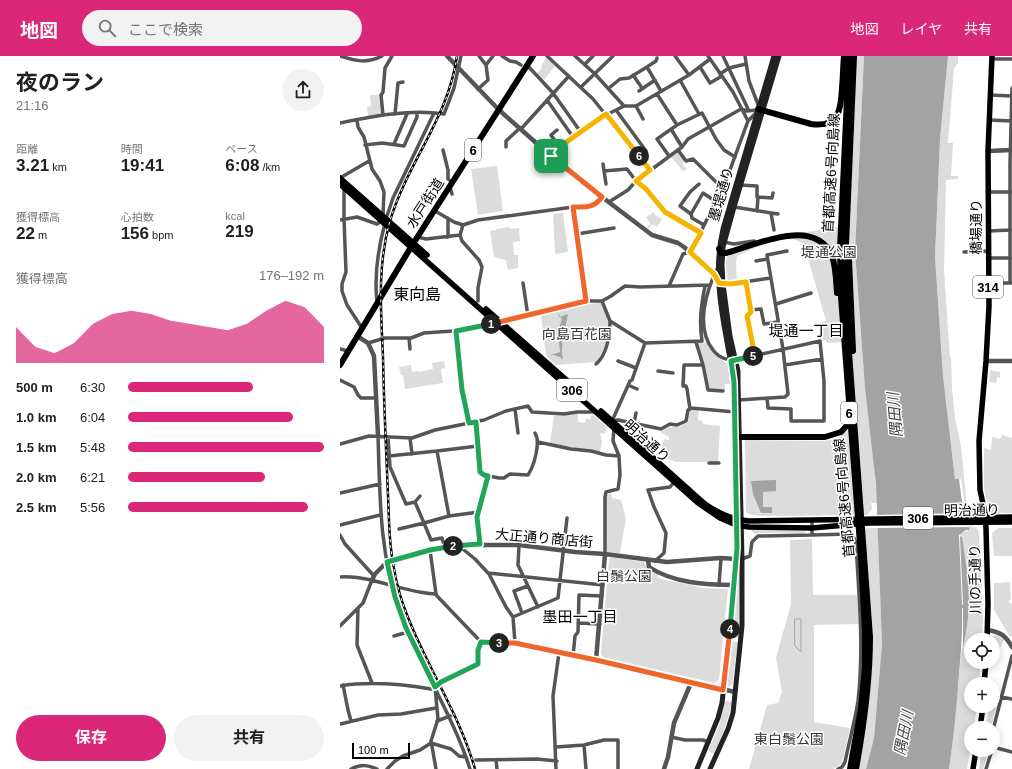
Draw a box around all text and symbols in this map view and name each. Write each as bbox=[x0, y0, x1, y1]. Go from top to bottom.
search box bbox=[82, 10, 362, 46]
icon: search bbox=[96, 17, 118, 39]
text: 地図 bbox=[20, 20, 58, 41]
text: ここで検索 bbox=[128, 21, 203, 38]
text: 地図 bbox=[850, 21, 878, 37]
text: レイヤ bbox=[900, 21, 942, 37]
text: 共有 bbox=[964, 21, 992, 37]
button: share bbox=[282, 69, 324, 111]
text: 夜のラン bbox=[16, 70, 104, 95]
text: 21:16 bbox=[16, 98, 49, 113]
street label: 首都高速6号向島線 bbox=[820, 113, 842, 233]
road number: 6 bbox=[465, 139, 481, 161]
pin bbox=[534, 139, 568, 173]
text: 距離 bbox=[16, 143, 38, 155]
text: 時間 bbox=[121, 143, 143, 155]
text: ペース bbox=[225, 143, 258, 155]
icon: arrive bbox=[540, 145, 562, 167]
pin: 6 bbox=[629, 146, 649, 166]
text: 6 bbox=[636, 150, 642, 162]
text: 3.21 bbox=[16, 156, 49, 175]
text: 19:41 bbox=[121, 156, 164, 175]
text: 6:08 bbox=[225, 156, 259, 175]
text: km bbox=[49, 161, 67, 173]
text: /km bbox=[259, 161, 280, 173]
street label: 墨堤通り bbox=[706, 165, 736, 223]
street label: 水戸街道 bbox=[403, 175, 447, 231]
street label: 橋場通り bbox=[968, 199, 984, 255]
text: kcal bbox=[225, 210, 245, 222]
text: 獲得標高 bbox=[16, 211, 60, 223]
text: 心拍数 bbox=[121, 211, 154, 223]
text: 219 bbox=[225, 222, 254, 241]
text: 22 bbox=[16, 224, 35, 243]
text: 156 bbox=[121, 224, 149, 243]
text: m bbox=[35, 229, 47, 241]
text: bpm bbox=[149, 229, 174, 241]
park label: 堤通公園 bbox=[801, 244, 857, 260]
text: 176–192 m bbox=[259, 268, 324, 283]
text: 獲得標高 bbox=[16, 271, 68, 286]
road number: 314 bbox=[973, 276, 1003, 298]
district label: 東向島 bbox=[393, 286, 441, 303]
pin: 1 bbox=[481, 314, 501, 334]
text: 1 bbox=[488, 318, 494, 330]
district label: 堤通一丁目 bbox=[768, 322, 844, 339]
park label: 向島百花園 bbox=[542, 326, 612, 342]
pin: 5 bbox=[743, 346, 763, 366]
text: 5 bbox=[750, 350, 756, 362]
road number: 306 bbox=[557, 379, 587, 401]
text: 500 m bbox=[16, 380, 53, 395]
text: 6:30 bbox=[80, 380, 105, 395]
water label: 隅田川 bbox=[884, 390, 905, 438]
road number: 6 bbox=[841, 402, 857, 424]
text: 1.0 km bbox=[16, 410, 56, 425]
text: 6:04 bbox=[80, 410, 105, 425]
street label: 明治通り bbox=[621, 416, 673, 466]
street label: 首都高速6号向島線 bbox=[831, 438, 857, 558]
text: 1.5 km bbox=[16, 440, 56, 455]
text: 5:48 bbox=[80, 440, 105, 455]
text: 2.0 km bbox=[16, 470, 56, 485]
text: 6:21 bbox=[80, 470, 105, 485]
text: 2.5 km bbox=[16, 500, 56, 515]
text: 5:56 bbox=[80, 500, 105, 515]
street label: 明治通り bbox=[944, 502, 1000, 518]
road number: 306 bbox=[903, 507, 933, 529]
street label: 大正通り商店街 bbox=[494, 526, 594, 550]
pin: 2 bbox=[443, 536, 463, 556]
text: 2 bbox=[450, 540, 456, 552]
street label: 川の手通り bbox=[966, 544, 984, 614]
park label: 白鬚公園 bbox=[596, 568, 652, 584]
district label: 墨田一丁目 bbox=[542, 608, 618, 625]
pin: 4 bbox=[720, 619, 740, 639]
text: 4 bbox=[727, 623, 733, 635]
pin: 3 bbox=[489, 633, 509, 653]
map controls bbox=[964, 633, 1000, 757]
button: locate bbox=[964, 633, 1000, 669]
text: 3 bbox=[496, 637, 502, 649]
button: + bbox=[964, 677, 1000, 713]
water label: 隅田川 bbox=[891, 707, 917, 757]
button: 保存 bbox=[16, 715, 166, 761]
button: 共有 bbox=[174, 715, 324, 761]
button: − bbox=[964, 721, 1000, 757]
park label: 東白鬚公園 bbox=[754, 731, 824, 747]
scale bar bbox=[352, 741, 410, 760]
text: 100 m bbox=[358, 744, 389, 756]

